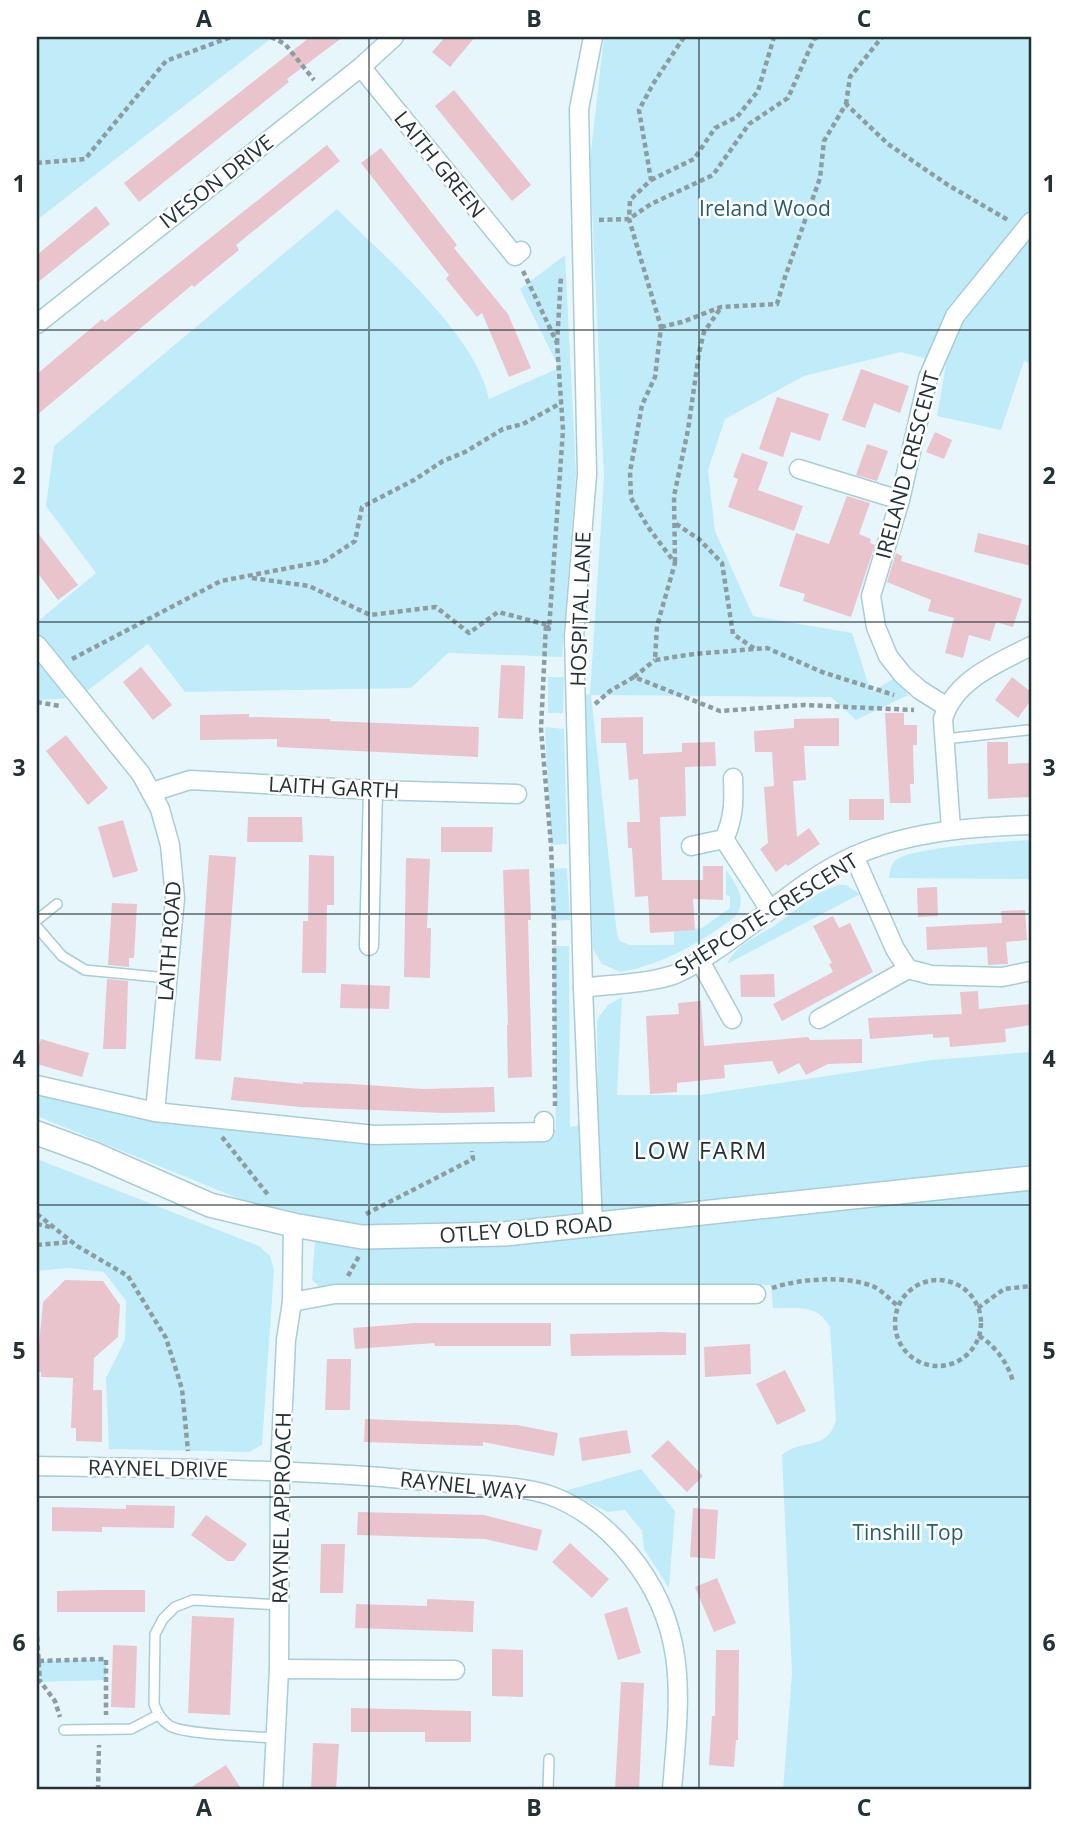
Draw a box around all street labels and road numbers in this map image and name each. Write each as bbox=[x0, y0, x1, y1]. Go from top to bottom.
street label: LAITH GREEN bbox=[388, 105, 492, 223]
street label: IVESON DRIVE bbox=[153, 128, 279, 234]
street label: IRELAND CRESCENT bbox=[869, 368, 946, 562]
street label: HOSPITAL LANE bbox=[563, 531, 597, 687]
street label: LAITH GARTH bbox=[268, 770, 400, 804]
street label: SHEPCOTE CRESCENT bbox=[669, 846, 863, 982]
street label: LAITH ROAD bbox=[151, 880, 187, 1002]
street label: OTLEY OLD ROAD bbox=[438, 1209, 614, 1249]
street label: RAYNEL APPROACH bbox=[265, 1412, 297, 1604]
street label: RAYNEL DRIVE bbox=[88, 1453, 228, 1483]
street label: RAYNEL WAY bbox=[399, 1464, 528, 1506]

